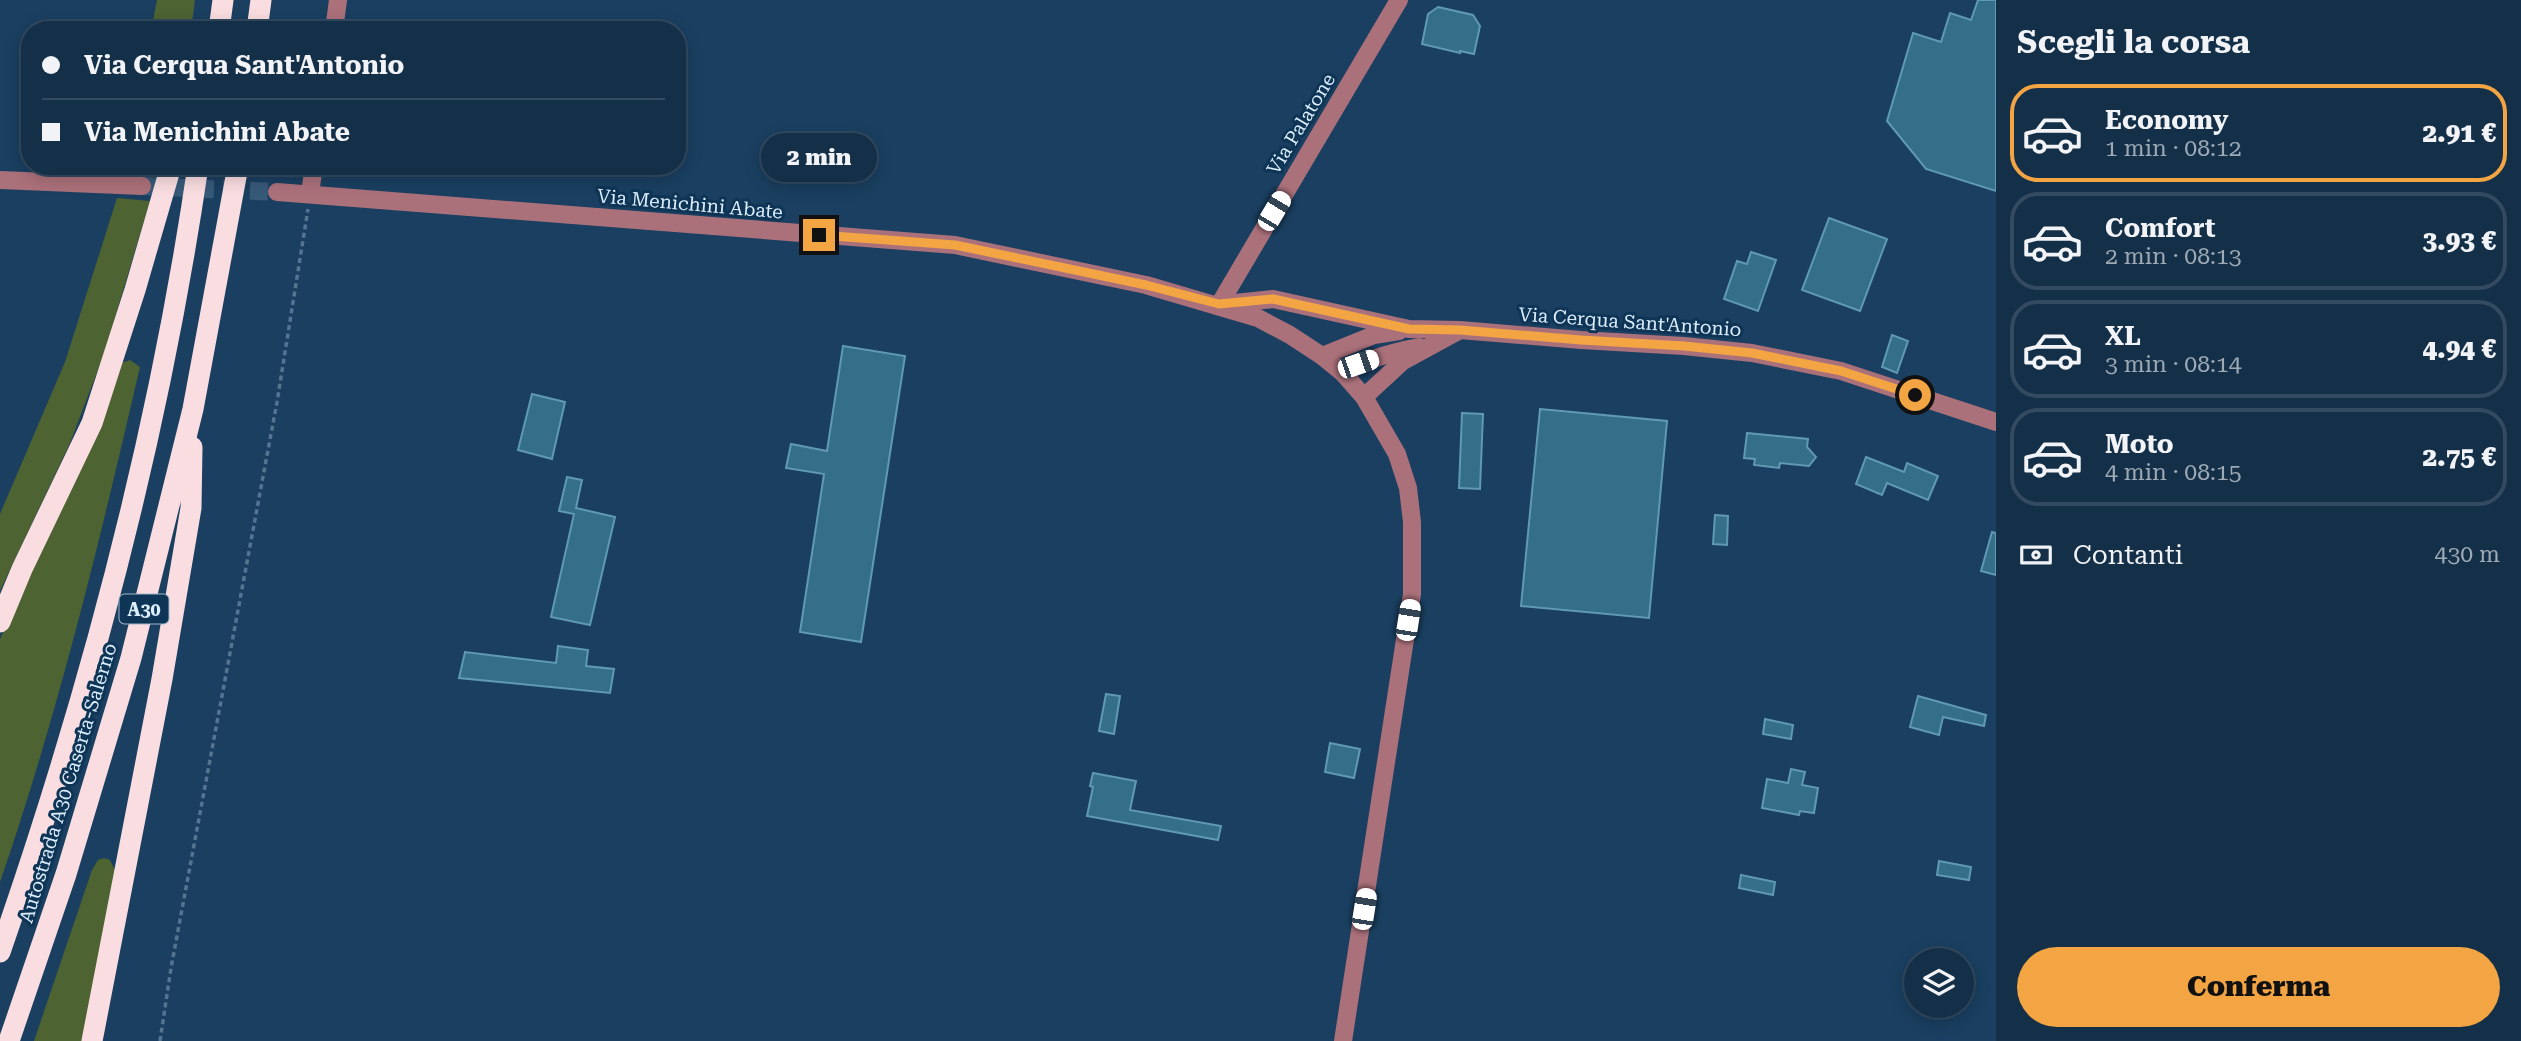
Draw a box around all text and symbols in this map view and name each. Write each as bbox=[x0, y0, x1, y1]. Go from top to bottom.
text: Scegli la corsa bbox=[2017, 23, 2250, 61]
text: Via Cerqua Sant'Antonio bbox=[84, 50, 404, 80]
street label: Via Palatone bbox=[1262, 69, 1340, 179]
icon: car bbox=[2021, 102, 2084, 165]
text: Economy bbox=[2105, 105, 2228, 135]
text: Via Menichini Abate bbox=[84, 117, 350, 147]
text: 2.91 € bbox=[2423, 118, 2496, 148]
callout: 2 min bbox=[761, 134, 877, 182]
text: 1 min · 08:12 bbox=[2105, 135, 2242, 162]
text: 2 min bbox=[787, 144, 851, 171]
street label: Via Menichini Abate bbox=[596, 184, 784, 224]
car bbox=[1255, 188, 1294, 234]
icon: car bbox=[2021, 210, 2084, 273]
text: Comfort bbox=[2105, 213, 2215, 243]
route end bbox=[803, 219, 835, 251]
text: 3.93 € bbox=[2423, 226, 2496, 256]
text: 2 min · 08:13 bbox=[2105, 243, 2242, 270]
street label: Via Cerqua Sant'Antonio bbox=[1518, 303, 1742, 341]
icon: car bbox=[2021, 318, 2084, 381]
text: XL bbox=[2105, 321, 2141, 351]
text: 4.94 € bbox=[2423, 334, 2496, 364]
car bbox=[1335, 347, 1382, 381]
text: 3 min · 08:14 bbox=[2105, 351, 2242, 378]
route start bbox=[1899, 379, 1931, 411]
icon: car bbox=[2021, 426, 2084, 489]
text: Moto bbox=[2105, 429, 2174, 459]
text: 2.75 € bbox=[2423, 442, 2496, 472]
text: 4 min · 08:15 bbox=[2105, 459, 2242, 486]
icon: cash bbox=[2017, 536, 2055, 574]
text: Contanti bbox=[2073, 540, 2183, 570]
text: 430 m bbox=[2435, 541, 2500, 568]
road number: A30 bbox=[120, 594, 168, 624]
car bbox=[1395, 598, 1422, 642]
street label: Autostrada A30 Caserta-Salerno bbox=[14, 640, 122, 926]
car bbox=[1351, 887, 1378, 931]
button: Conferma bbox=[2017, 947, 2500, 1027]
map controls bbox=[1904, 948, 1974, 1018]
button: layers bbox=[1904, 948, 1974, 1018]

